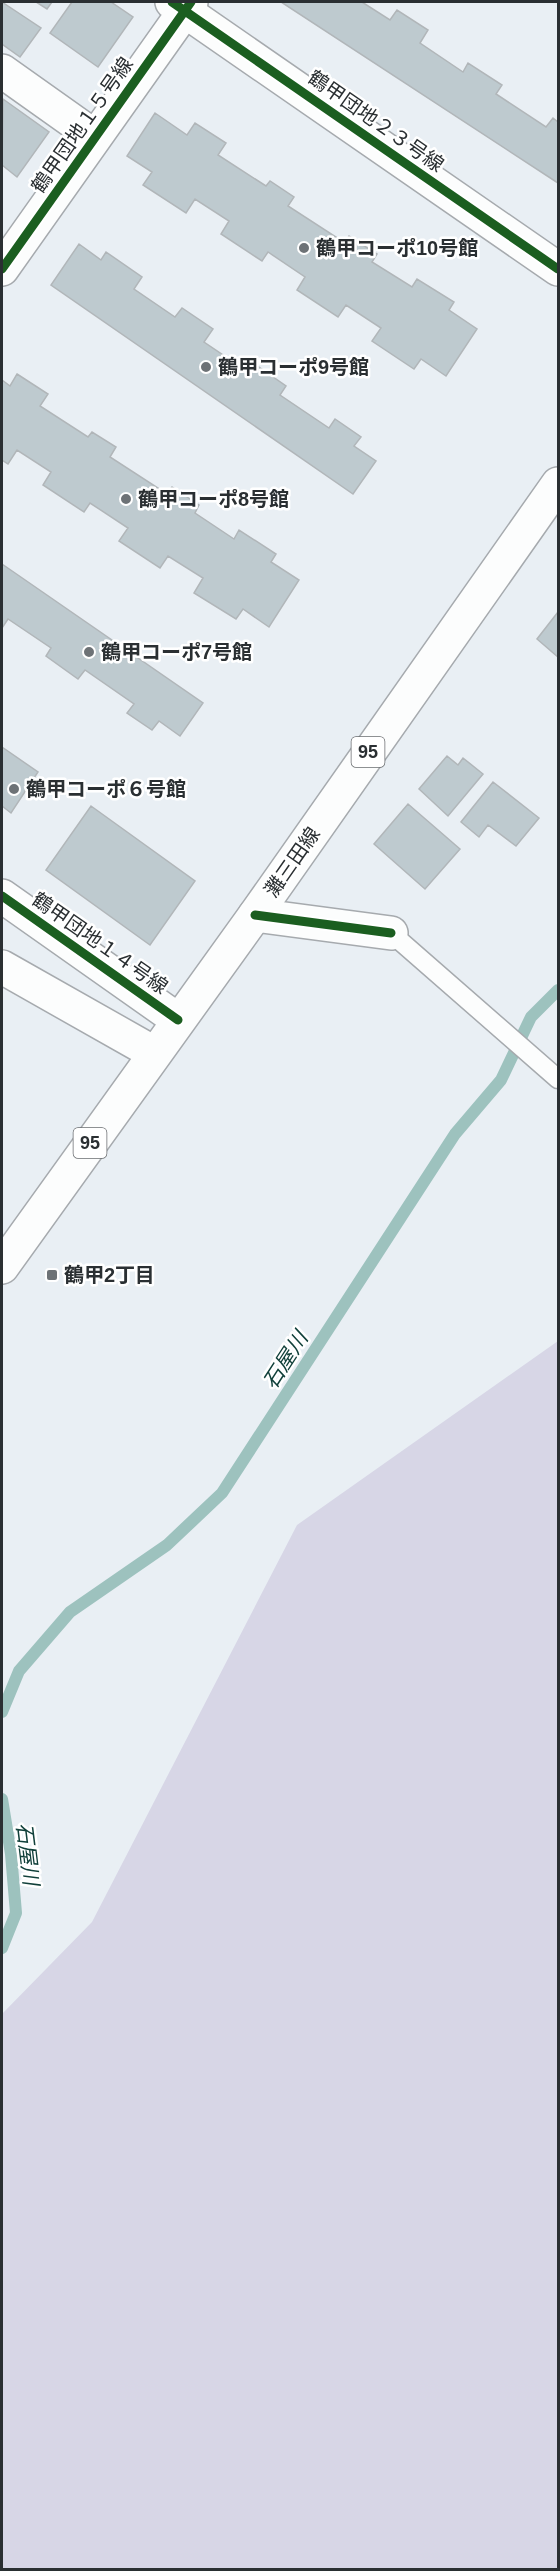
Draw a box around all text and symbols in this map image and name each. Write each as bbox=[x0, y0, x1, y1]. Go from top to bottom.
street label: 鶴甲団地１５号線 bbox=[27, 53, 137, 197]
street label: 鶴甲団地２３号線 bbox=[304, 66, 448, 176]
place label: 鶴甲コーポ10号館 bbox=[316, 237, 478, 259]
marker: 鶴甲コーポ10号館 bbox=[297, 241, 311, 255]
place label: 鶴甲コーポ9号館 bbox=[218, 356, 369, 378]
marker: 鶴甲コーポ9号館 bbox=[199, 360, 213, 374]
place label: 鶴甲コーポ8号館 bbox=[138, 488, 289, 510]
marker: 鶴甲コーポ8号館 bbox=[119, 492, 133, 506]
place label: 鶴甲コーポ7号館 bbox=[101, 641, 252, 663]
marker: 鶴甲コーポ7号館 bbox=[82, 645, 96, 659]
road number: 95 bbox=[352, 737, 385, 767]
place label: 鶴甲コーポ６号館 bbox=[26, 778, 186, 800]
marker: 鶴甲コーポ６号館 bbox=[7, 782, 21, 796]
street label: 灘三田線 bbox=[260, 823, 324, 901]
street label: 鶴甲団地１４号線 bbox=[28, 888, 172, 998]
road number: 95 bbox=[74, 1128, 106, 1158]
place label: 鶴甲2丁目 bbox=[64, 1264, 155, 1286]
marker: 鶴甲2丁目 bbox=[45, 1268, 59, 1282]
water label: 石屋川 bbox=[258, 1326, 313, 1393]
water label: 石屋川 bbox=[13, 1821, 43, 1889]

